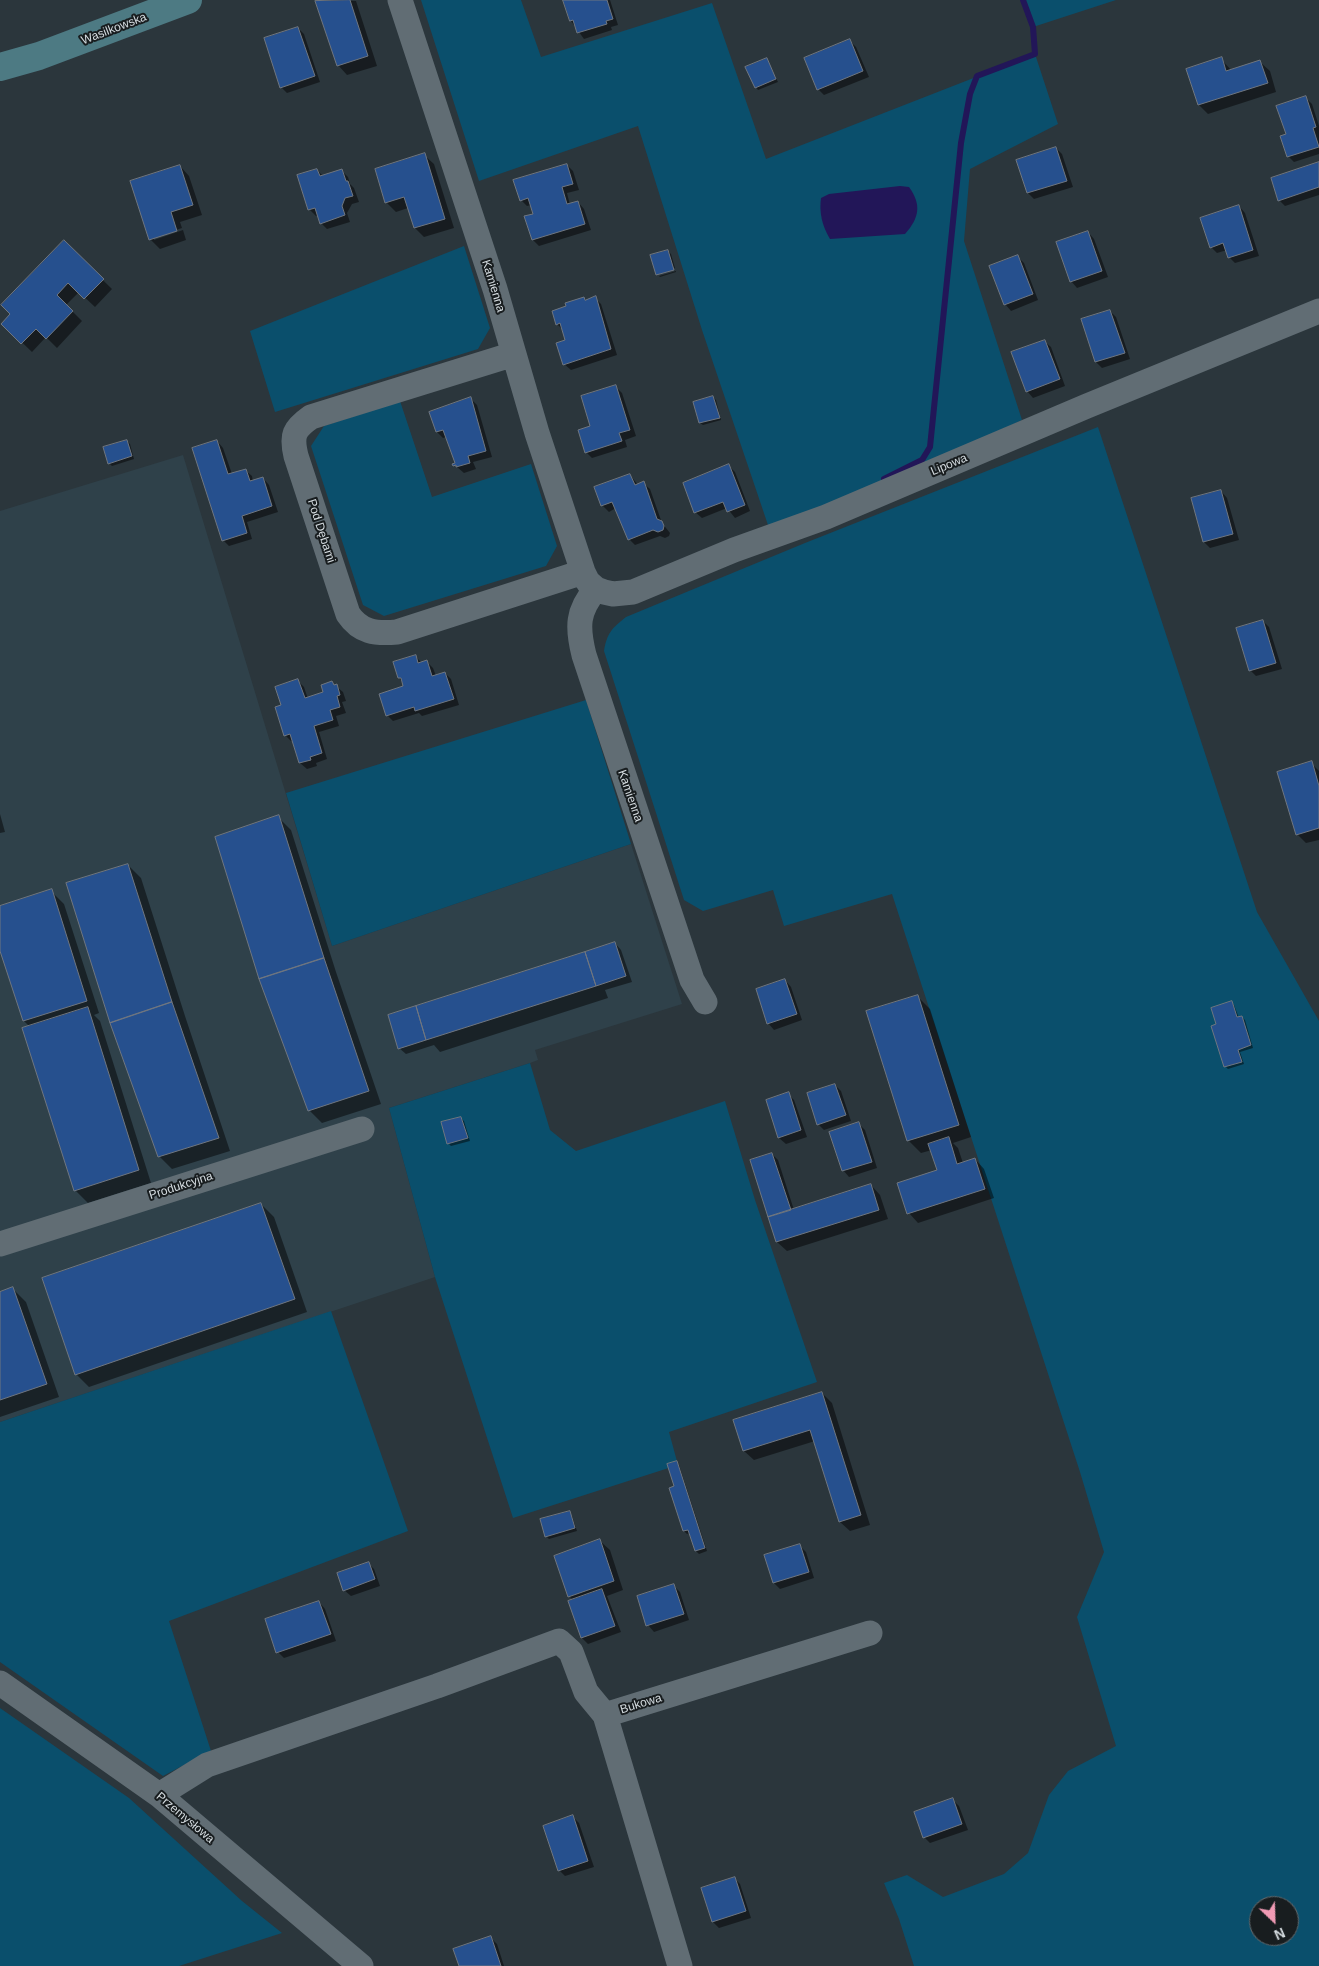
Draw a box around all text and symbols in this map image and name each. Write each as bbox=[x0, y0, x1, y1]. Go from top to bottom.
street label: Wasilkowska bbox=[79, 10, 149, 48]
street label: Kamienna bbox=[478, 258, 508, 314]
street label: Lipowa bbox=[929, 451, 969, 479]
street label: Pod Dębami bbox=[304, 497, 338, 565]
street label: Kamienna bbox=[614, 768, 646, 824]
street label: Produkcyjna bbox=[147, 1169, 215, 1203]
street label: Bukowa bbox=[618, 1691, 664, 1717]
street label: Przemysłowa bbox=[153, 1790, 217, 1846]
north arrow bbox=[1249, 1896, 1299, 1946]
text: N bbox=[1272, 1924, 1288, 1943]

